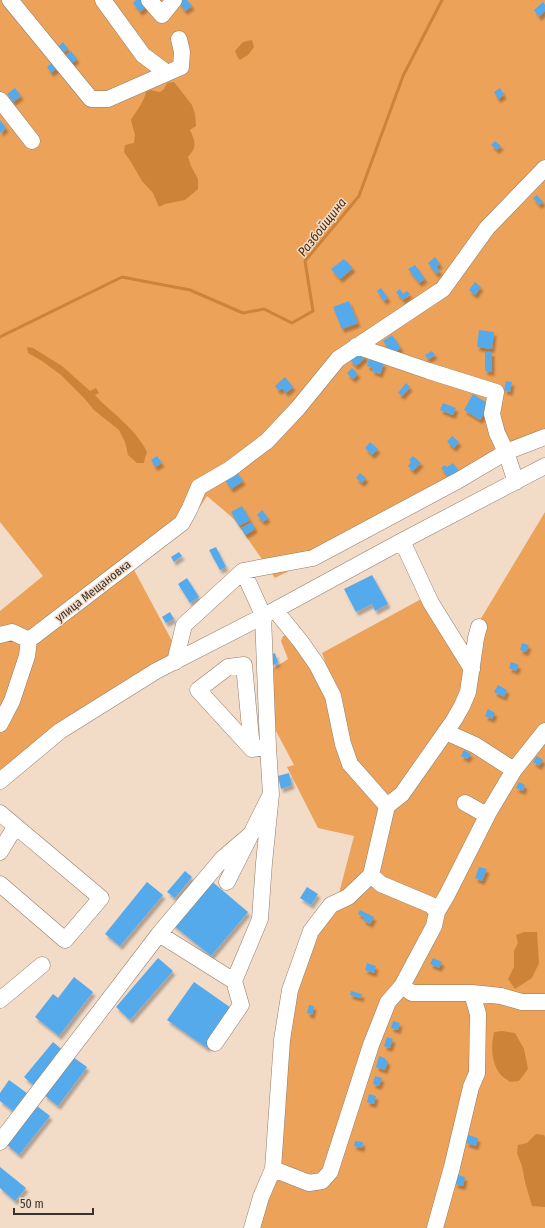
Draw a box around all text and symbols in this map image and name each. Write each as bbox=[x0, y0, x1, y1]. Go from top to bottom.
water label: Разбойщина bbox=[295, 195, 349, 259]
street label: улица Мещановка bbox=[52, 557, 134, 625]
scale bar bbox=[14, 1190, 93, 1216]
text: 50 m bbox=[20, 1197, 44, 1211]

